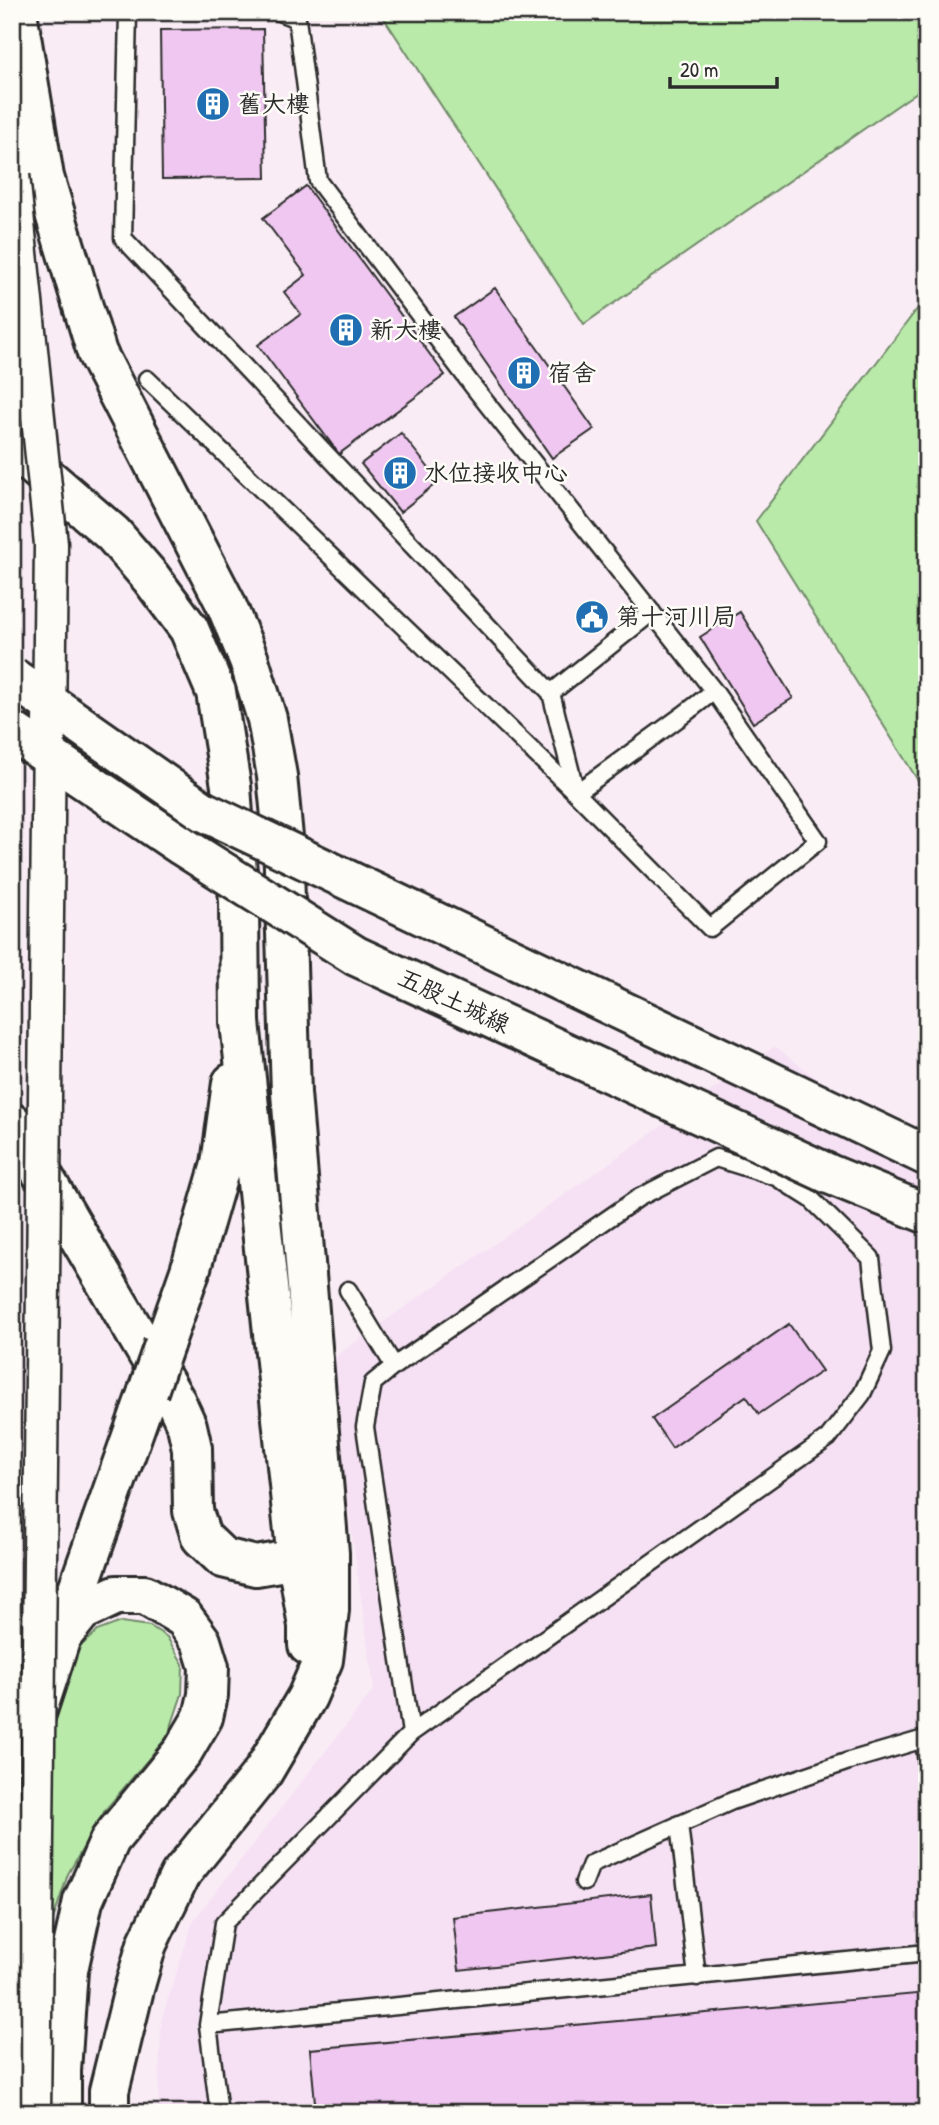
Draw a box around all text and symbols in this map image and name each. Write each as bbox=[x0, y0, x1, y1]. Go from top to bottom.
scale bar bbox=[670, 46, 776, 90]
text: 20 m bbox=[680, 55, 718, 84]
building icon: 舊大樓 bbox=[194, 85, 232, 123]
place label: 舊大樓 bbox=[238, 87, 310, 119]
building icon: 新大樓 bbox=[327, 311, 365, 349]
place label: 新大樓 bbox=[370, 313, 442, 345]
building icon: 宿舍 bbox=[505, 354, 543, 392]
place label: 宿舍 bbox=[548, 356, 596, 388]
building icon: 水位接收中心 bbox=[381, 454, 419, 492]
place label: 水位接收中心 bbox=[424, 456, 568, 488]
public building icon: 第十河川局 bbox=[573, 598, 611, 636]
place label: 第十河川局 bbox=[616, 600, 736, 632]
street label: 五股土城線 bbox=[393, 960, 516, 1040]

